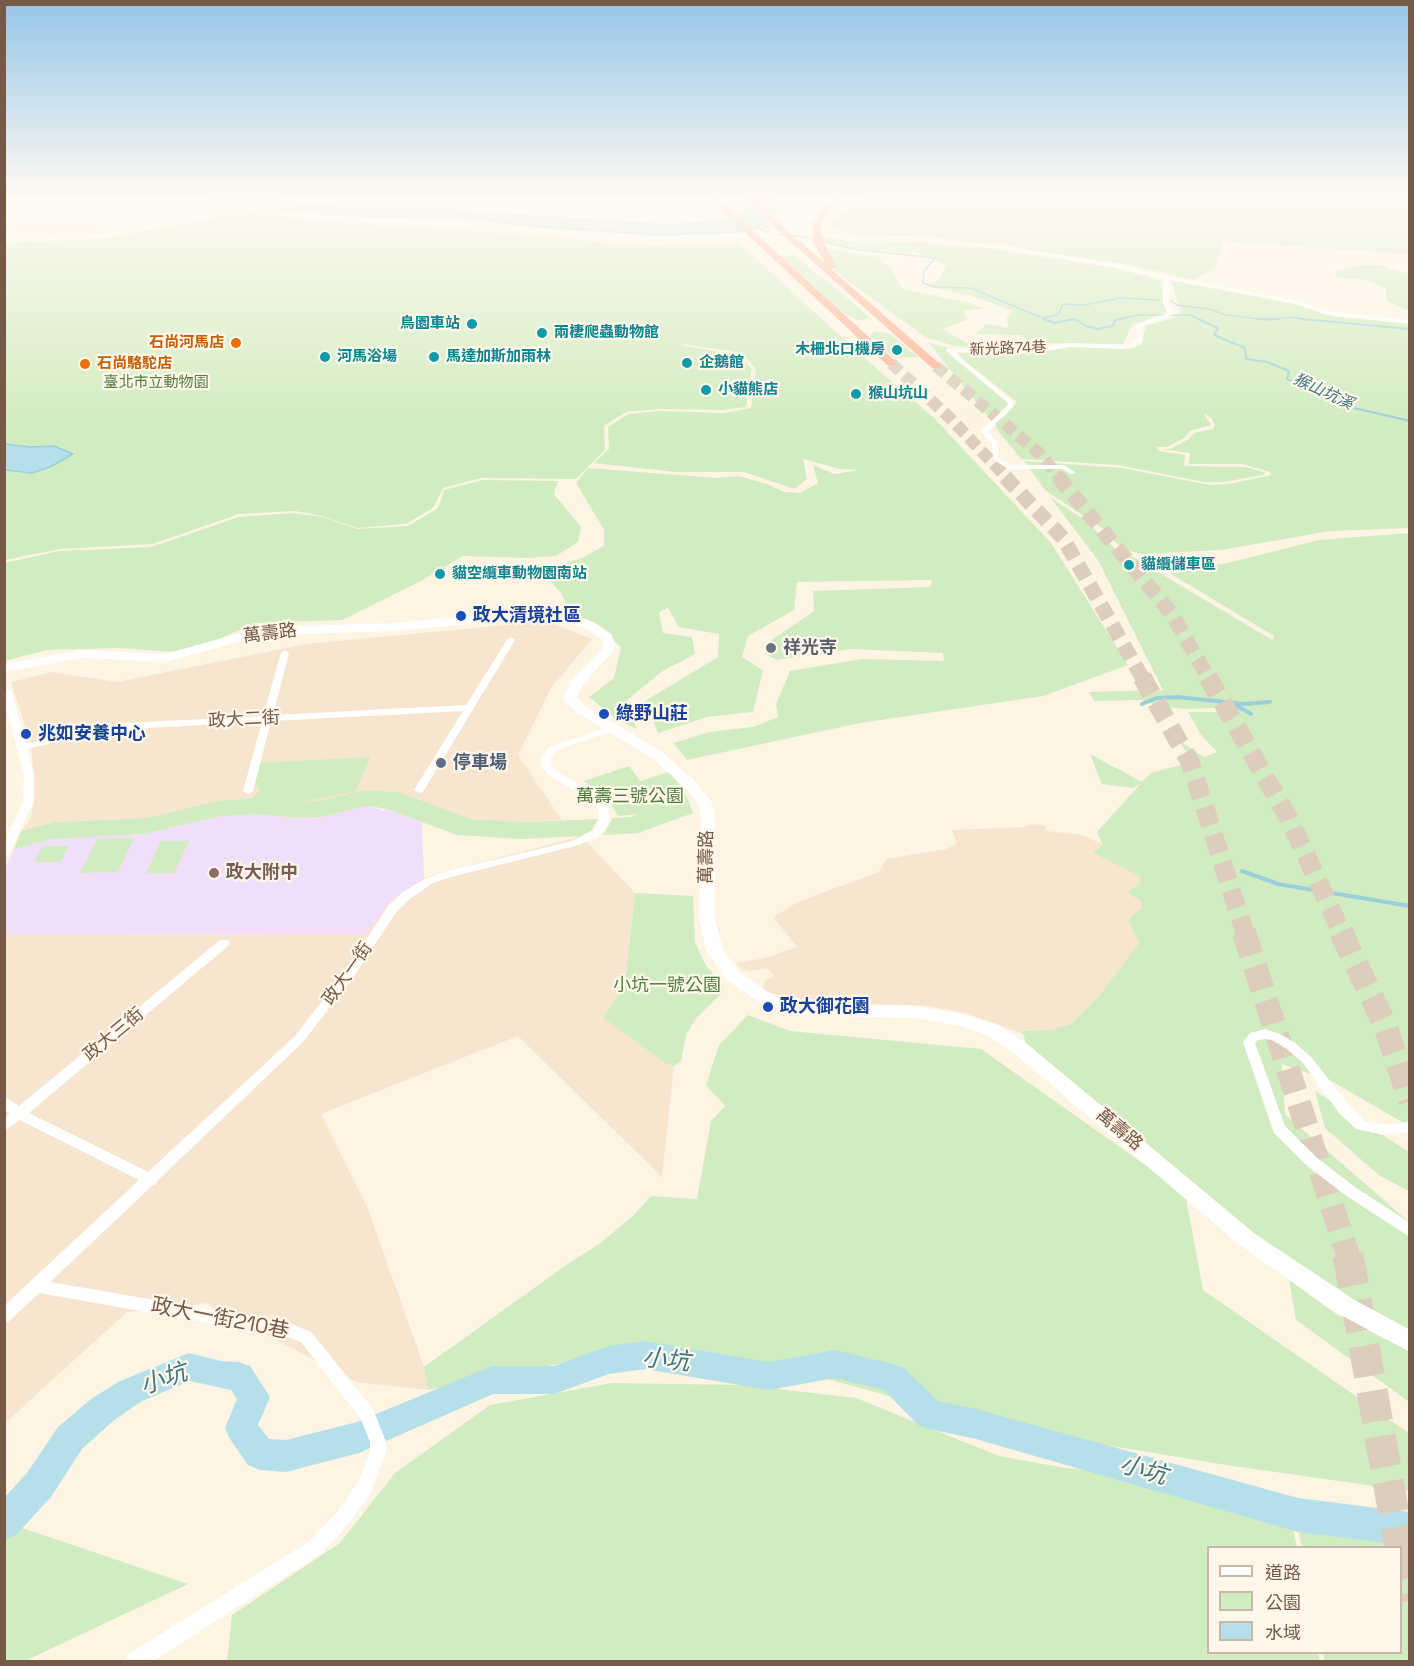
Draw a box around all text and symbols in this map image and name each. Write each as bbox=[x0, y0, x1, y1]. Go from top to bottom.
place label: 鳥園車站 bbox=[400, 315, 460, 333]
marker: 鳥園車站 bbox=[465, 317, 479, 331]
place label: 兩棲爬蟲動物館 bbox=[554, 324, 659, 342]
marker: 兩棲爬蟲動物館 bbox=[535, 326, 549, 340]
place label: 石尚河馬店 bbox=[149, 334, 224, 352]
marker: 石尚河馬店 bbox=[229, 336, 243, 350]
street label: 新光路74巷 bbox=[969, 339, 1047, 359]
place label: 木柵北口機房 bbox=[795, 341, 885, 359]
marker: 木柵北口機房 bbox=[890, 343, 904, 357]
place label: 河馬浴場 bbox=[337, 348, 397, 366]
place label: 馬達加斯加雨林 bbox=[446, 348, 551, 366]
marker: 河馬浴場 bbox=[318, 350, 332, 364]
marker: 馬達加斯加雨林 bbox=[427, 350, 441, 364]
place label: 企鵝館 bbox=[699, 354, 744, 372]
place label: 石尚駱駝店 bbox=[97, 355, 172, 373]
marker: 企鵝館 bbox=[680, 356, 694, 370]
marker: 石尚駱駝店 bbox=[78, 357, 92, 371]
water label: 猴山坑溪 bbox=[1290, 370, 1356, 414]
park label: 臺北市立動物園 bbox=[104, 374, 208, 392]
place label: 小貓熊店 bbox=[718, 381, 778, 399]
marker: 小貓熊店 bbox=[699, 383, 713, 397]
place label: 猴山坑山 bbox=[868, 385, 928, 403]
marker: 猴山坑山 bbox=[849, 387, 863, 401]
place label: 貓纜儲車區 bbox=[1141, 556, 1216, 574]
marker: 貓纜儲車區 bbox=[1122, 558, 1136, 572]
place label: 貓空纜車動物園南站 bbox=[452, 565, 587, 583]
marker: 貓空纜車動物園南站 bbox=[433, 567, 447, 581]
place label: 政大清境社區 bbox=[473, 605, 581, 627]
marker: 政大清境社區 bbox=[454, 609, 468, 623]
street label: 萬壽路 bbox=[242, 620, 298, 648]
place label: 祥光寺 bbox=[783, 637, 837, 659]
marker: 祥光寺 bbox=[764, 641, 778, 655]
place label: 綠野山莊 bbox=[616, 703, 688, 725]
street label: 政大二街 bbox=[207, 707, 281, 733]
marker: 綠野山莊 bbox=[597, 707, 611, 721]
place label: 兆如安養中心 bbox=[38, 723, 146, 745]
marker: 兆如安養中心 bbox=[19, 727, 33, 741]
place label: 停車場 bbox=[453, 752, 507, 774]
marker: 停車場 bbox=[434, 756, 448, 770]
park label: 萬壽三號公園 bbox=[576, 786, 684, 808]
street label: 萬壽路 bbox=[696, 830, 718, 884]
place label: 政大附中 bbox=[226, 862, 298, 884]
marker: 政大附中 bbox=[207, 866, 221, 880]
street label: 政大一街 bbox=[319, 938, 377, 1010]
park label: 小坑一號公園 bbox=[613, 975, 721, 997]
place label: 政大御花園 bbox=[780, 996, 870, 1018]
marker: 政大御花園 bbox=[761, 1000, 775, 1014]
street label: 政大三街 bbox=[79, 1004, 149, 1066]
street label: 萬壽路 bbox=[1091, 1104, 1147, 1156]
street label: 政大一街210巷 bbox=[149, 1293, 291, 1345]
water label: 小坑 bbox=[641, 1344, 691, 1378]
water label: 小坑 bbox=[137, 1359, 191, 1401]
water label: 小坑 bbox=[1116, 1451, 1170, 1491]
legend bbox=[1207, 1546, 1402, 1654]
text: 道路 bbox=[1265, 1561, 1301, 1584]
text: 公園 bbox=[1265, 1591, 1301, 1614]
text: 水域 bbox=[1265, 1621, 1301, 1644]

